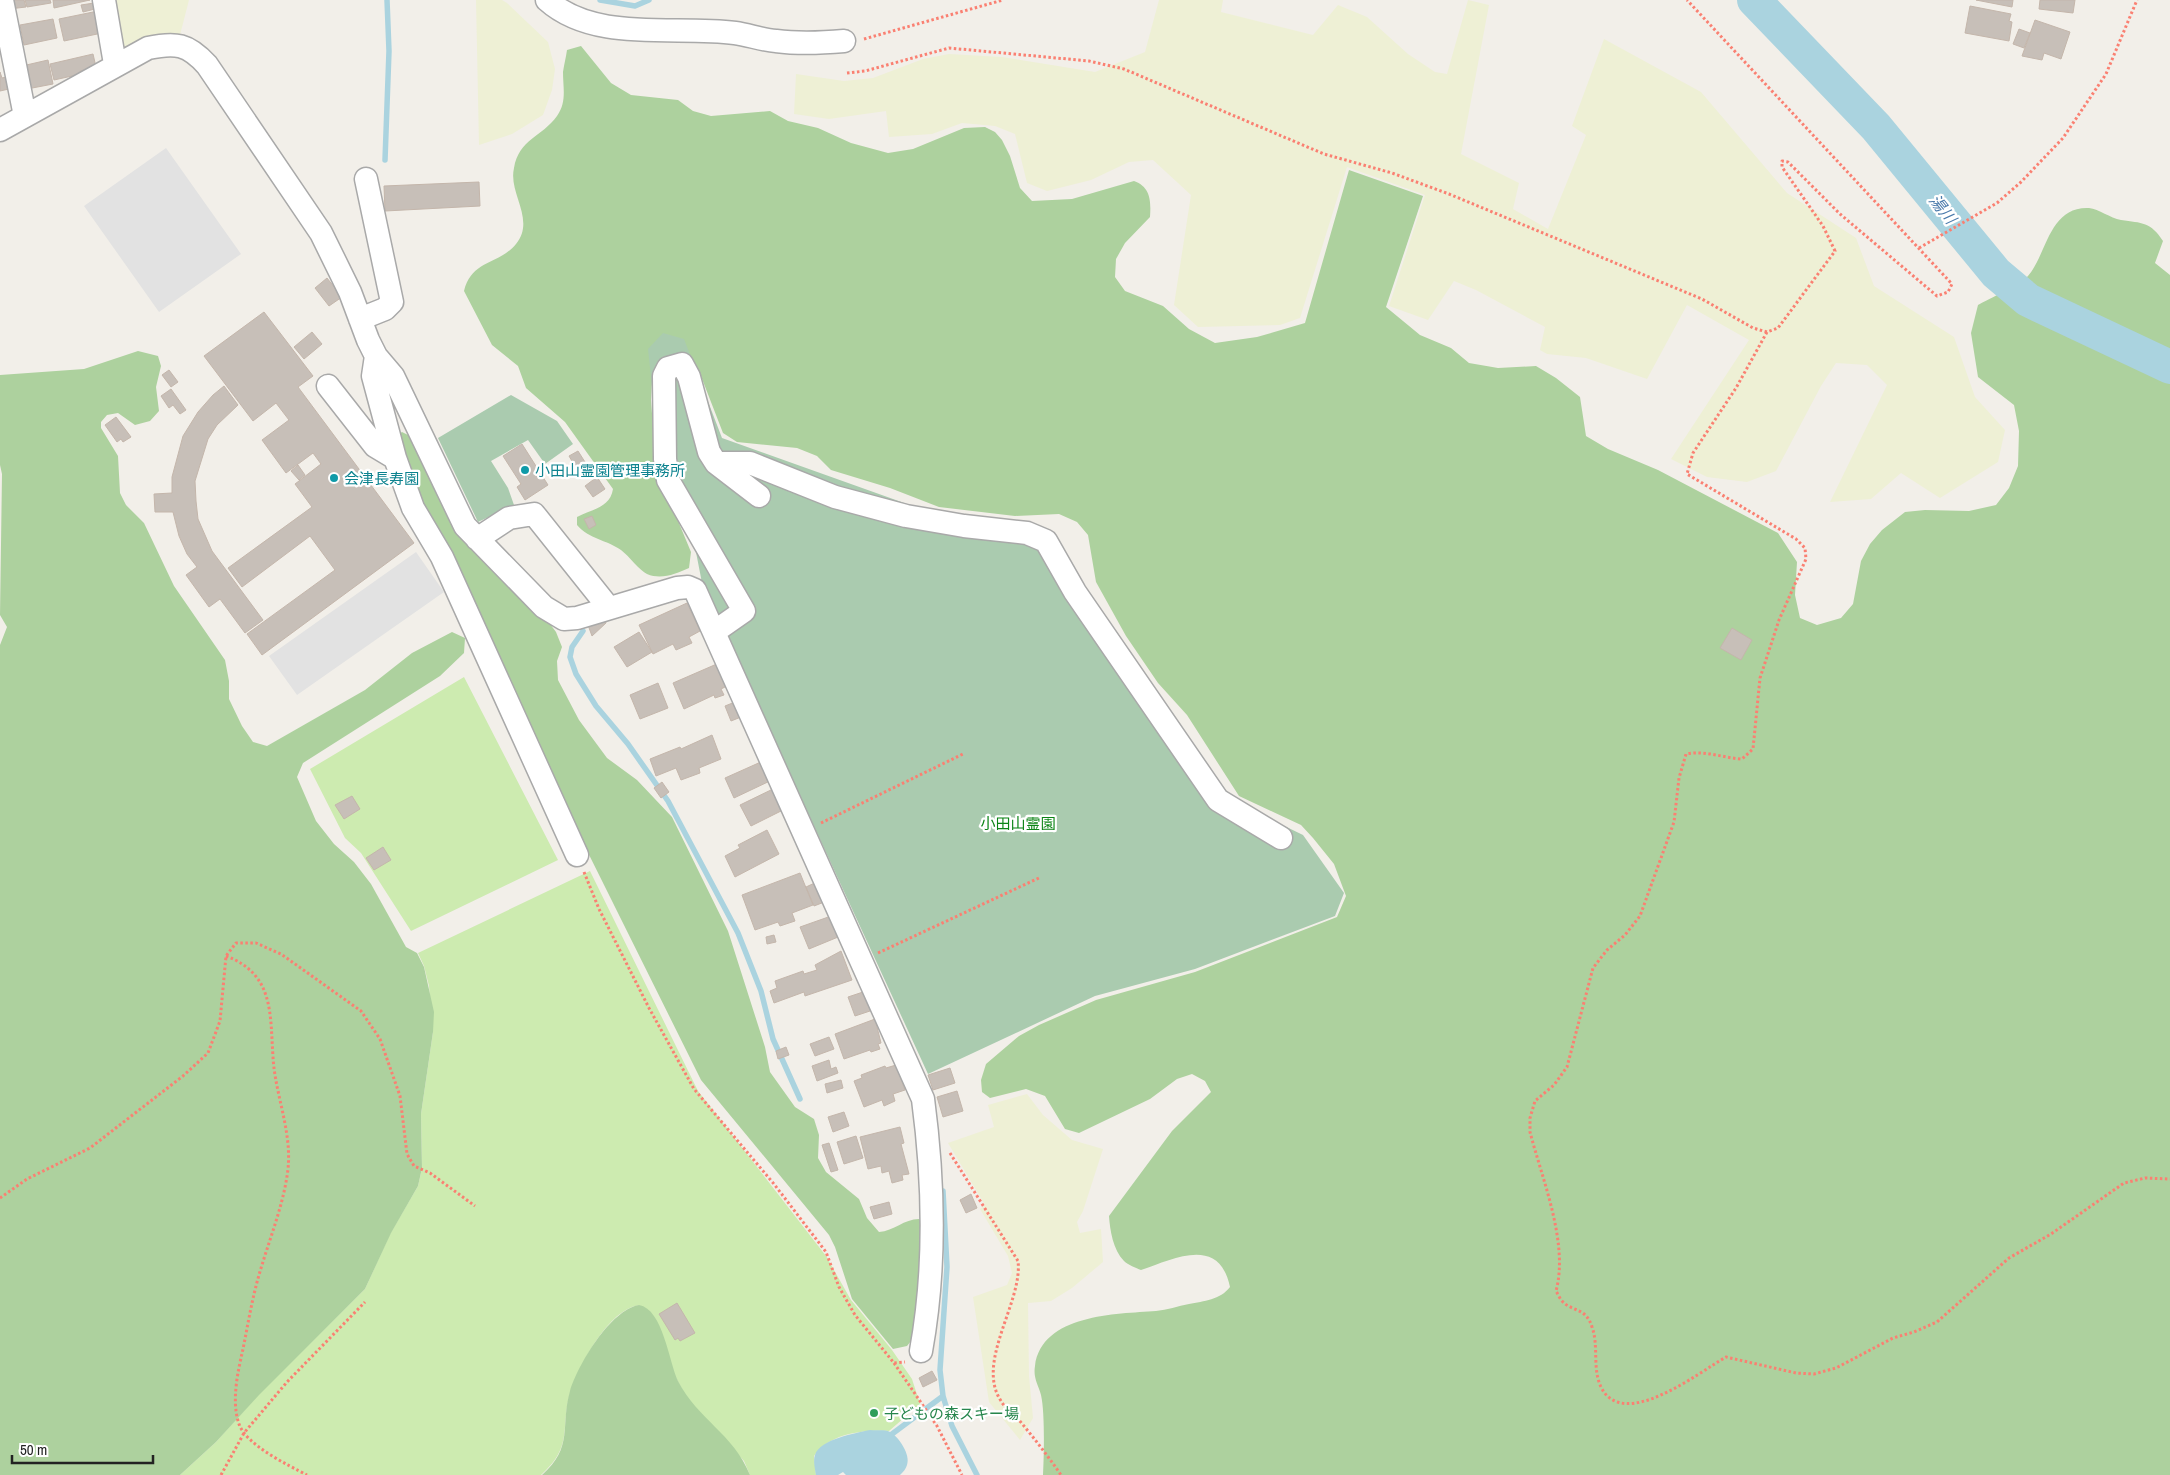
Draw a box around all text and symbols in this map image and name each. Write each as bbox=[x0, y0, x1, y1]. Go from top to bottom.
water label: 湯川 bbox=[1924, 190, 1963, 230]
place label: 小田山霊園管理事務所 bbox=[535, 460, 685, 481]
marker: 小田山霊園管理事務所 bbox=[519, 464, 531, 476]
place label: 会津長寿園 bbox=[344, 468, 419, 489]
marker: 会津長寿園 bbox=[328, 472, 340, 484]
park label: 小田山霊園 bbox=[980, 813, 1056, 834]
place label: 子どもの森スキー場 bbox=[884, 1403, 1019, 1424]
marker: 子どもの森スキー場 bbox=[868, 1407, 880, 1419]
scale bar bbox=[12, 1432, 154, 1464]
text: 50 m bbox=[20, 1439, 47, 1460]

